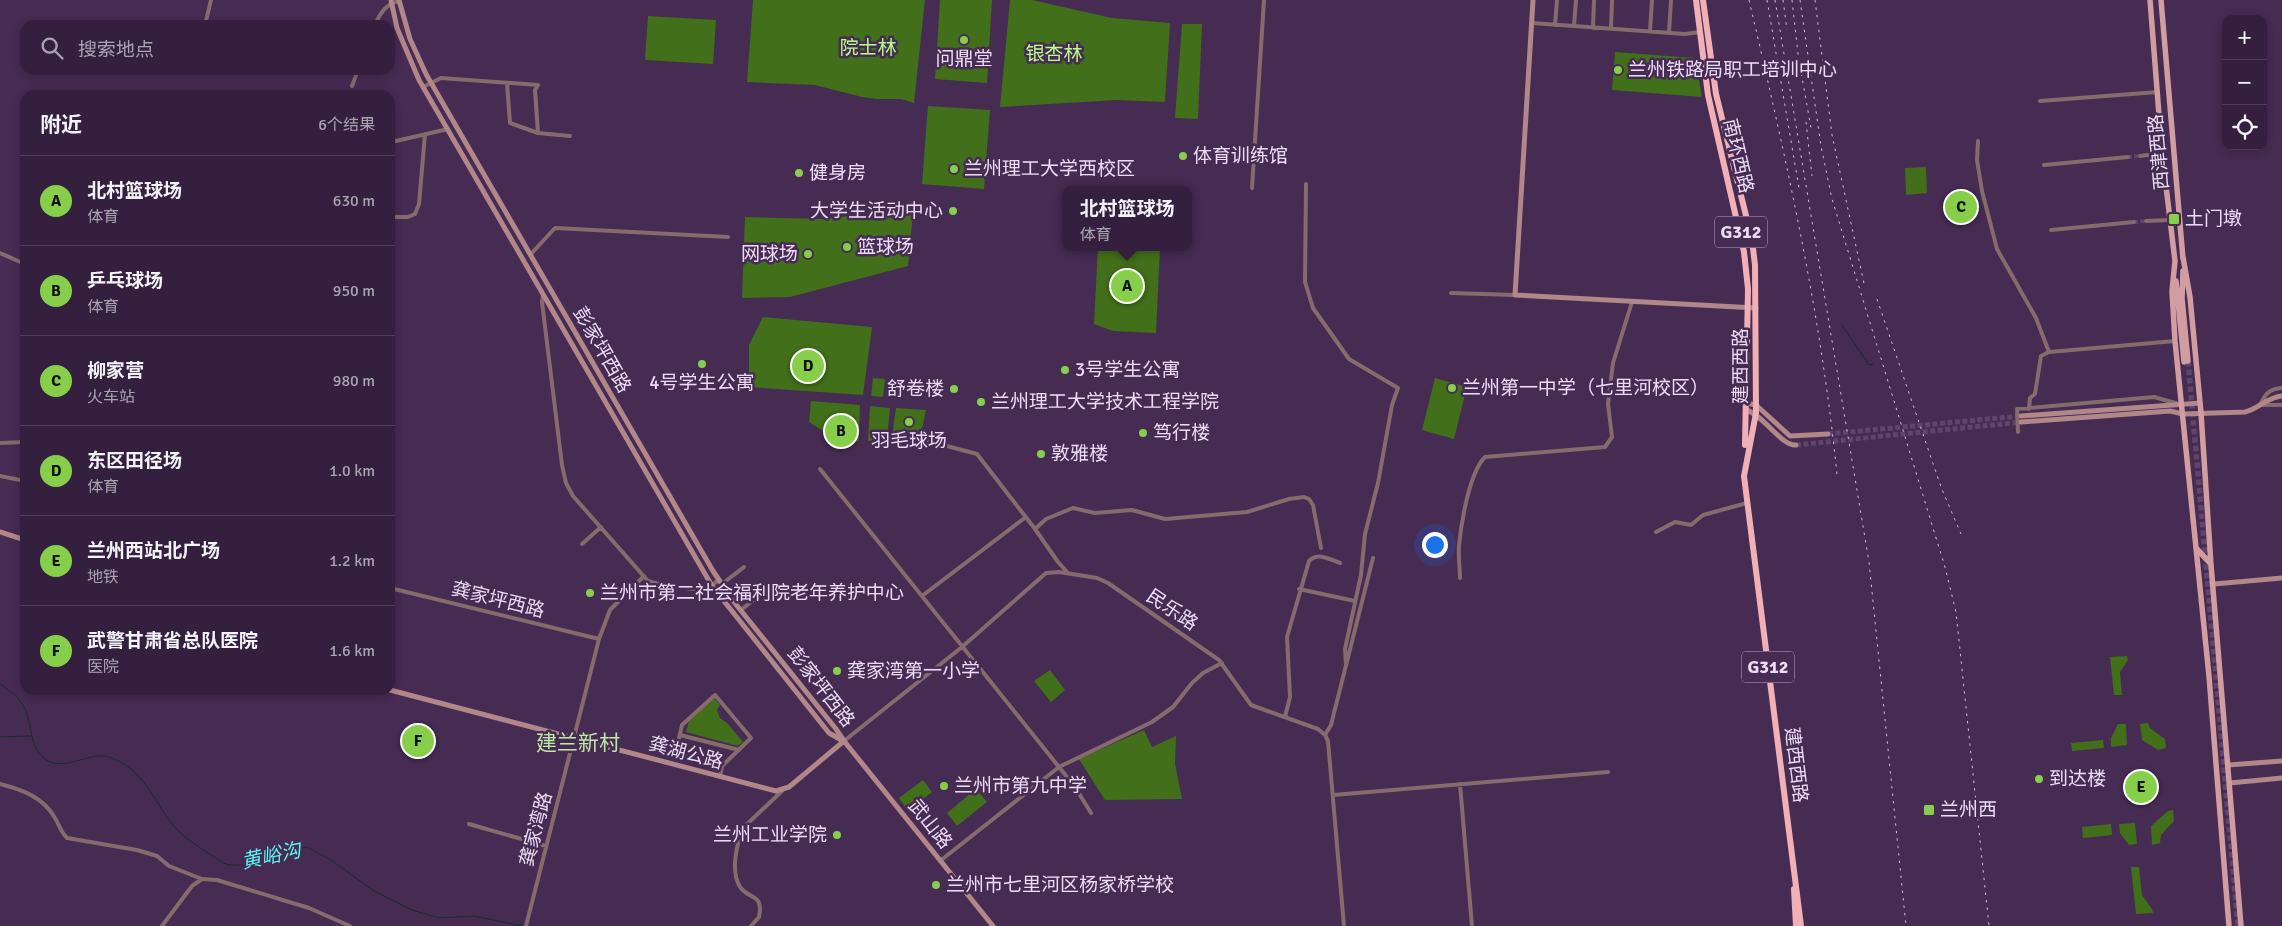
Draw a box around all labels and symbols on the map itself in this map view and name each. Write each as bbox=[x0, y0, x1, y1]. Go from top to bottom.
marker: 问鼎堂 bbox=[958, 34, 970, 46]
park label: 院士林 bbox=[839, 36, 897, 60]
park label: 银杏林 bbox=[1025, 42, 1083, 66]
place label: 问鼎堂 bbox=[935, 47, 993, 71]
place label: 兰州铁路局职工培训中心 bbox=[1628, 58, 1837, 82]
marker: 兰州铁路局职工培训中心 bbox=[1612, 64, 1624, 76]
street label: 西津西路 bbox=[2144, 113, 2174, 191]
street label: 南环西路 bbox=[1718, 116, 1758, 196]
place label: 体育训练馆 bbox=[1193, 144, 1288, 168]
marker: 体育训练馆 bbox=[1177, 150, 1189, 162]
place label: 兰州理工大学西校区 bbox=[964, 157, 1135, 181]
place label: 健身房 bbox=[809, 161, 866, 185]
marker: 兰州理工大学西校区 bbox=[948, 163, 960, 175]
marker: 健身房 bbox=[793, 167, 805, 179]
pin: C bbox=[1945, 188, 1977, 226]
place label: 大学生活动中心 bbox=[810, 199, 943, 223]
marker: 大学生活动中心 bbox=[947, 205, 959, 217]
place label: 土门墩 bbox=[2185, 207, 2242, 231]
marker: 土门墩 bbox=[2167, 212, 2181, 226]
road number: G312 bbox=[1715, 216, 1767, 248]
place label: 篮球场 bbox=[857, 235, 914, 259]
marker: 篮球场 bbox=[841, 241, 853, 253]
place label: 网球场 bbox=[741, 242, 798, 266]
marker: 网球场 bbox=[802, 248, 814, 260]
pin: A bbox=[1111, 267, 1143, 305]
street label: 彭家坪西路 bbox=[568, 303, 636, 397]
street label: 建西西路 bbox=[1729, 328, 1753, 404]
pin: D bbox=[792, 347, 824, 385]
marker: 4号学生公寓 bbox=[696, 358, 708, 370]
place label: 3号学生公寓 bbox=[1075, 358, 1180, 382]
marker: 3号学生公寓 bbox=[1059, 364, 1071, 376]
place label: 4号学生公寓 bbox=[649, 371, 755, 395]
place label: 兰州第一中学（七里河校区） bbox=[1462, 376, 1709, 400]
place label: 舒卷楼 bbox=[887, 377, 944, 401]
marker: 兰州第一中学（七里河校区） bbox=[1446, 382, 1458, 394]
marker: 舒卷楼 bbox=[948, 383, 960, 395]
place label: 兰州理工大学技术工程学院 bbox=[991, 390, 1219, 414]
marker: 兰州理工大学技术工程学院 bbox=[975, 396, 987, 408]
pin: B bbox=[825, 412, 857, 450]
marker: 羽毛球场 bbox=[903, 416, 915, 428]
place label: 笃行楼 bbox=[1153, 421, 1210, 445]
marker: 笃行楼 bbox=[1137, 427, 1149, 439]
place label: 羽毛球场 bbox=[871, 429, 947, 453]
place label: 敦雅楼 bbox=[1051, 442, 1108, 466]
marker: 敦雅楼 bbox=[1035, 448, 1047, 460]
your location bbox=[1422, 532, 1448, 558]
street label: 龚家坪西路 bbox=[449, 577, 547, 623]
place label: 兰州市第二社会福利院老年养护中心 bbox=[600, 581, 904, 605]
street label: 民乐路 bbox=[1142, 584, 1202, 636]
marker: 兰州市第二社会福利院老年养护中心 bbox=[584, 587, 596, 599]
street label: 彭家坪西路 bbox=[782, 642, 860, 732]
road number: G312 bbox=[1742, 652, 1794, 682]
place label: 龚家湾第一小学 bbox=[847, 659, 980, 683]
marker: 龚家湾第一小学 bbox=[831, 665, 843, 677]
pin: F bbox=[402, 722, 434, 760]
street label: 建西西路 bbox=[1779, 726, 1813, 804]
district label: 建兰新村 bbox=[536, 730, 620, 756]
street label: 龚湖公路 bbox=[646, 732, 726, 774]
place label: 到达楼 bbox=[2049, 767, 2106, 791]
pin: E bbox=[2125, 768, 2157, 806]
marker: 到达楼 bbox=[2033, 773, 2045, 785]
place label: 兰州市第九中学 bbox=[954, 774, 1087, 798]
marker: 兰州市第九中学 bbox=[938, 780, 950, 792]
street label: 龚家湾路 bbox=[515, 789, 557, 869]
street label: 武山路 bbox=[903, 794, 957, 854]
place label: 兰州西 bbox=[1940, 798, 1997, 822]
marker: 兰州西 bbox=[1922, 803, 1936, 817]
place label: 兰州工业学院 bbox=[713, 823, 827, 847]
marker: 兰州工业学院 bbox=[831, 829, 843, 841]
water label: 黄峪沟 bbox=[239, 837, 305, 874]
place label: 兰州市七里河区杨家桥学校 bbox=[946, 873, 1174, 897]
marker: 兰州市七里河区杨家桥学校 bbox=[930, 879, 942, 891]

